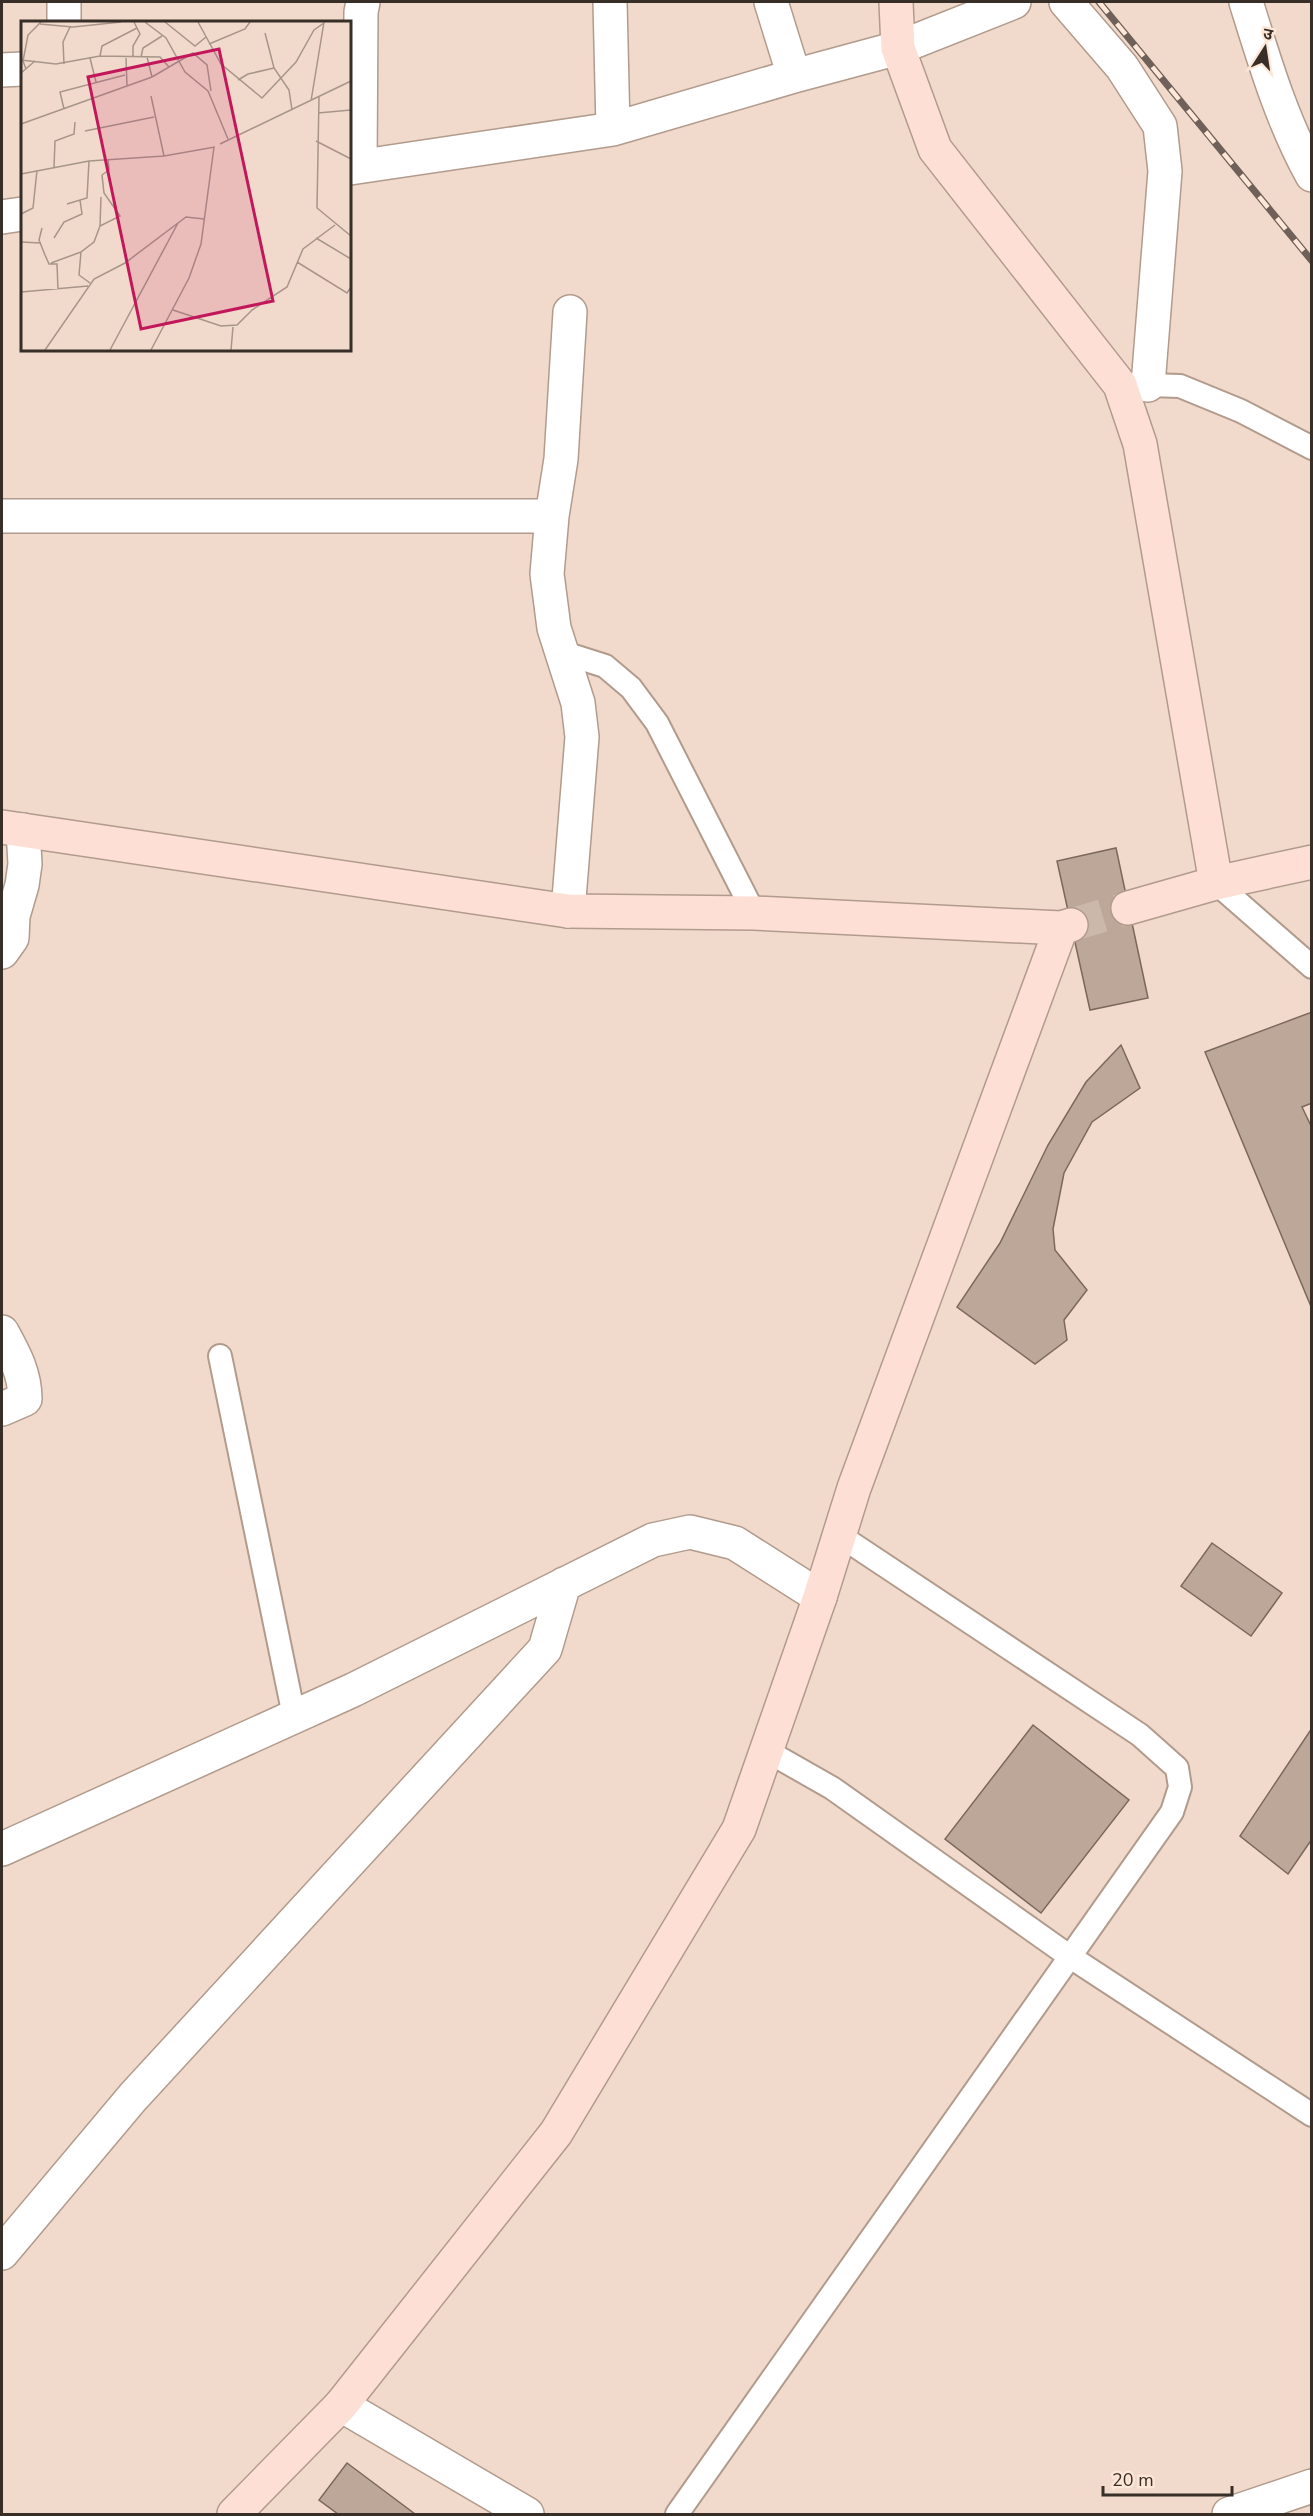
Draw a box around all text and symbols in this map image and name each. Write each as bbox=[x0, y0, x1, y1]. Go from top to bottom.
north arrow bbox=[1235, 18, 1295, 78]
inset map bbox=[21, 21, 351, 351]
text: उ bbox=[1261, 23, 1275, 46]
scale bar bbox=[1103, 2459, 1232, 2497]
text: 20 m bbox=[1112, 2468, 1154, 2492]

